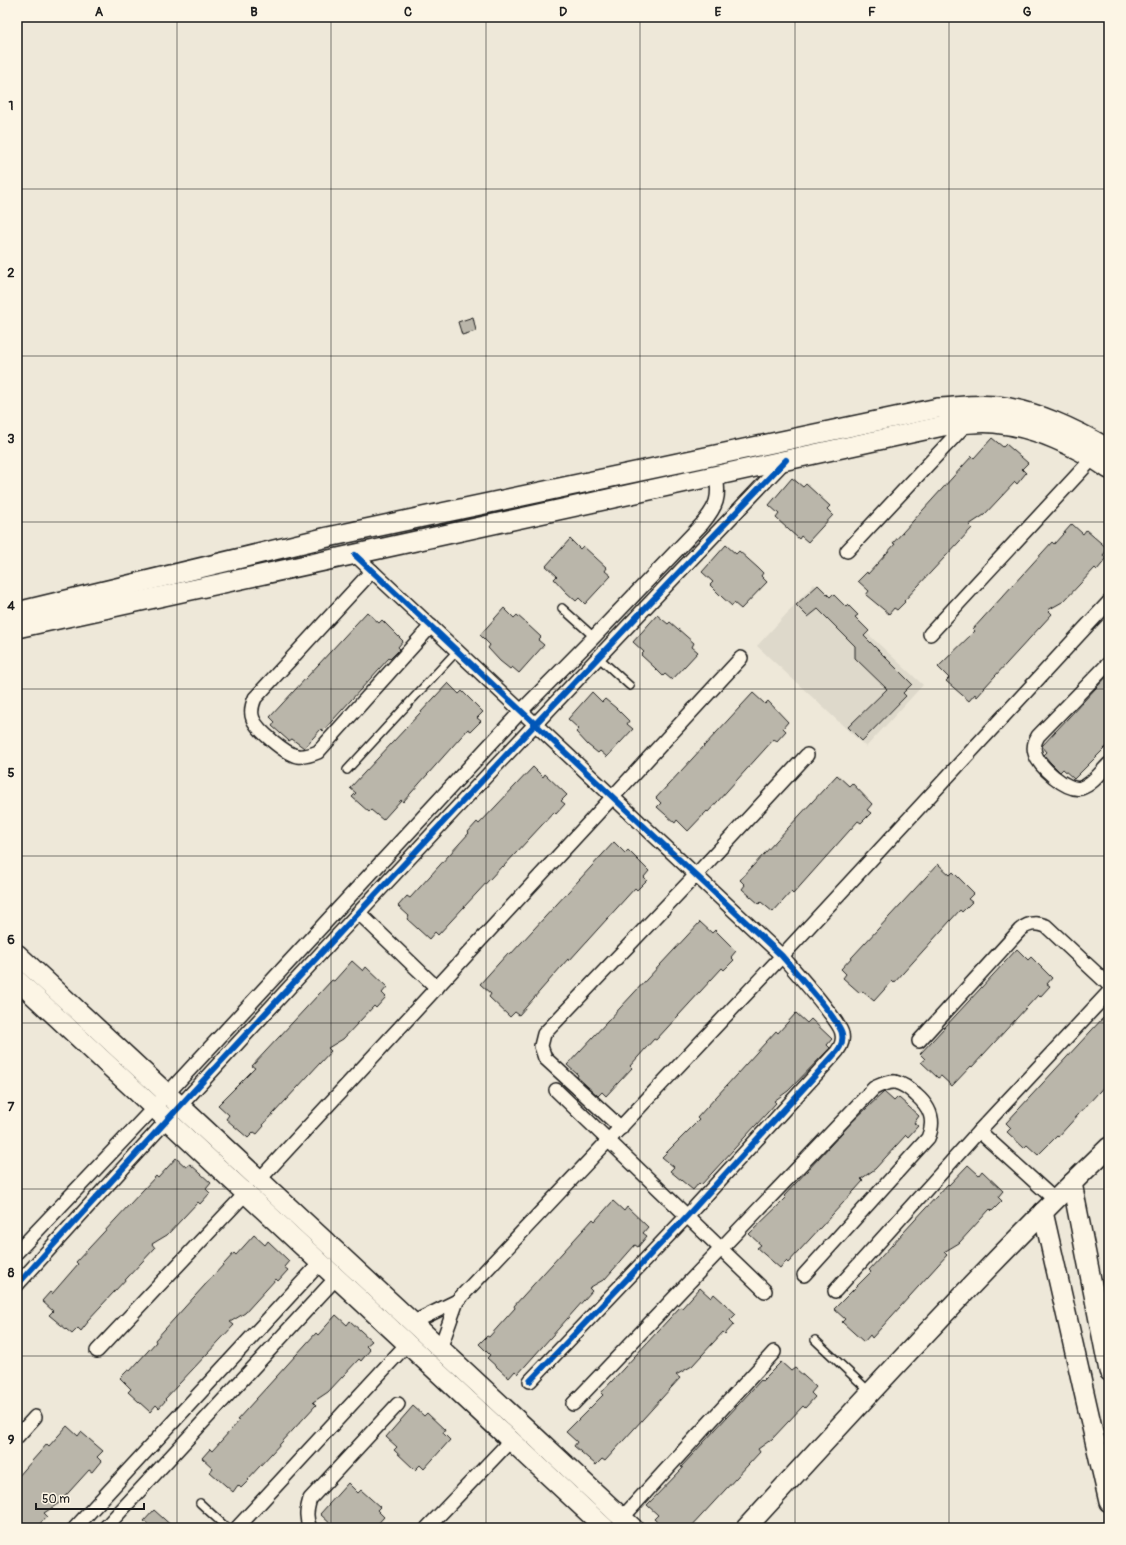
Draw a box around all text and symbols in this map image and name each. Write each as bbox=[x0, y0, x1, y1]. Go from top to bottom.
text: A bbox=[95, 4, 104, 20]
text: B bbox=[250, 4, 258, 20]
text: C bbox=[404, 4, 412, 20]
text: D bbox=[559, 4, 567, 20]
text: E bbox=[715, 4, 722, 20]
text: F bbox=[868, 4, 876, 20]
text: G bbox=[1023, 4, 1032, 20]
text: 1 bbox=[8, 98, 14, 114]
text: 2 bbox=[7, 265, 15, 281]
text: 3 bbox=[7, 431, 15, 447]
text: 4 bbox=[7, 598, 15, 614]
text: 5 bbox=[7, 765, 15, 781]
text: 6 bbox=[7, 932, 15, 948]
text: 7 bbox=[8, 1099, 15, 1115]
text: 8 bbox=[8, 1265, 15, 1281]
text: 9 bbox=[8, 1432, 15, 1448]
scale bar bbox=[36, 1485, 144, 1511]
text: 50 m bbox=[42, 1492, 70, 1507]

